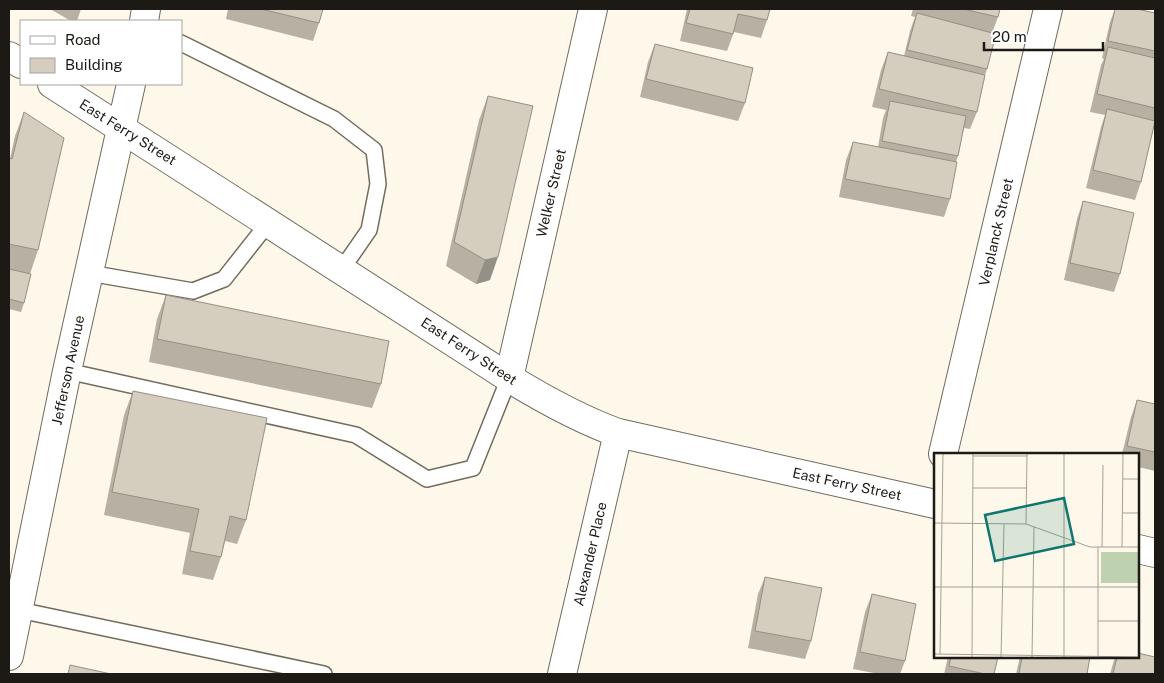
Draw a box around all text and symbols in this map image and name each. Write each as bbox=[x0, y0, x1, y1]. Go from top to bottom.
legend bbox=[20, 20, 182, 85]
scale bar bbox=[984, 20, 1103, 52]
text: 20 m bbox=[992, 28, 1027, 45]
text: Road bbox=[65, 31, 101, 48]
text: Building bbox=[65, 56, 123, 73]
street label: East Ferry Street bbox=[77, 96, 179, 168]
street label: Welker Street bbox=[533, 147, 569, 239]
street label: Verplanck Street bbox=[976, 177, 1016, 287]
street label: Jefferson Avenue bbox=[49, 314, 87, 426]
street label: East Ferry Street bbox=[418, 314, 520, 388]
inset map bbox=[934, 453, 1139, 658]
street label: East Ferry Street bbox=[791, 465, 903, 503]
street label: Alexander Place bbox=[570, 500, 610, 608]

